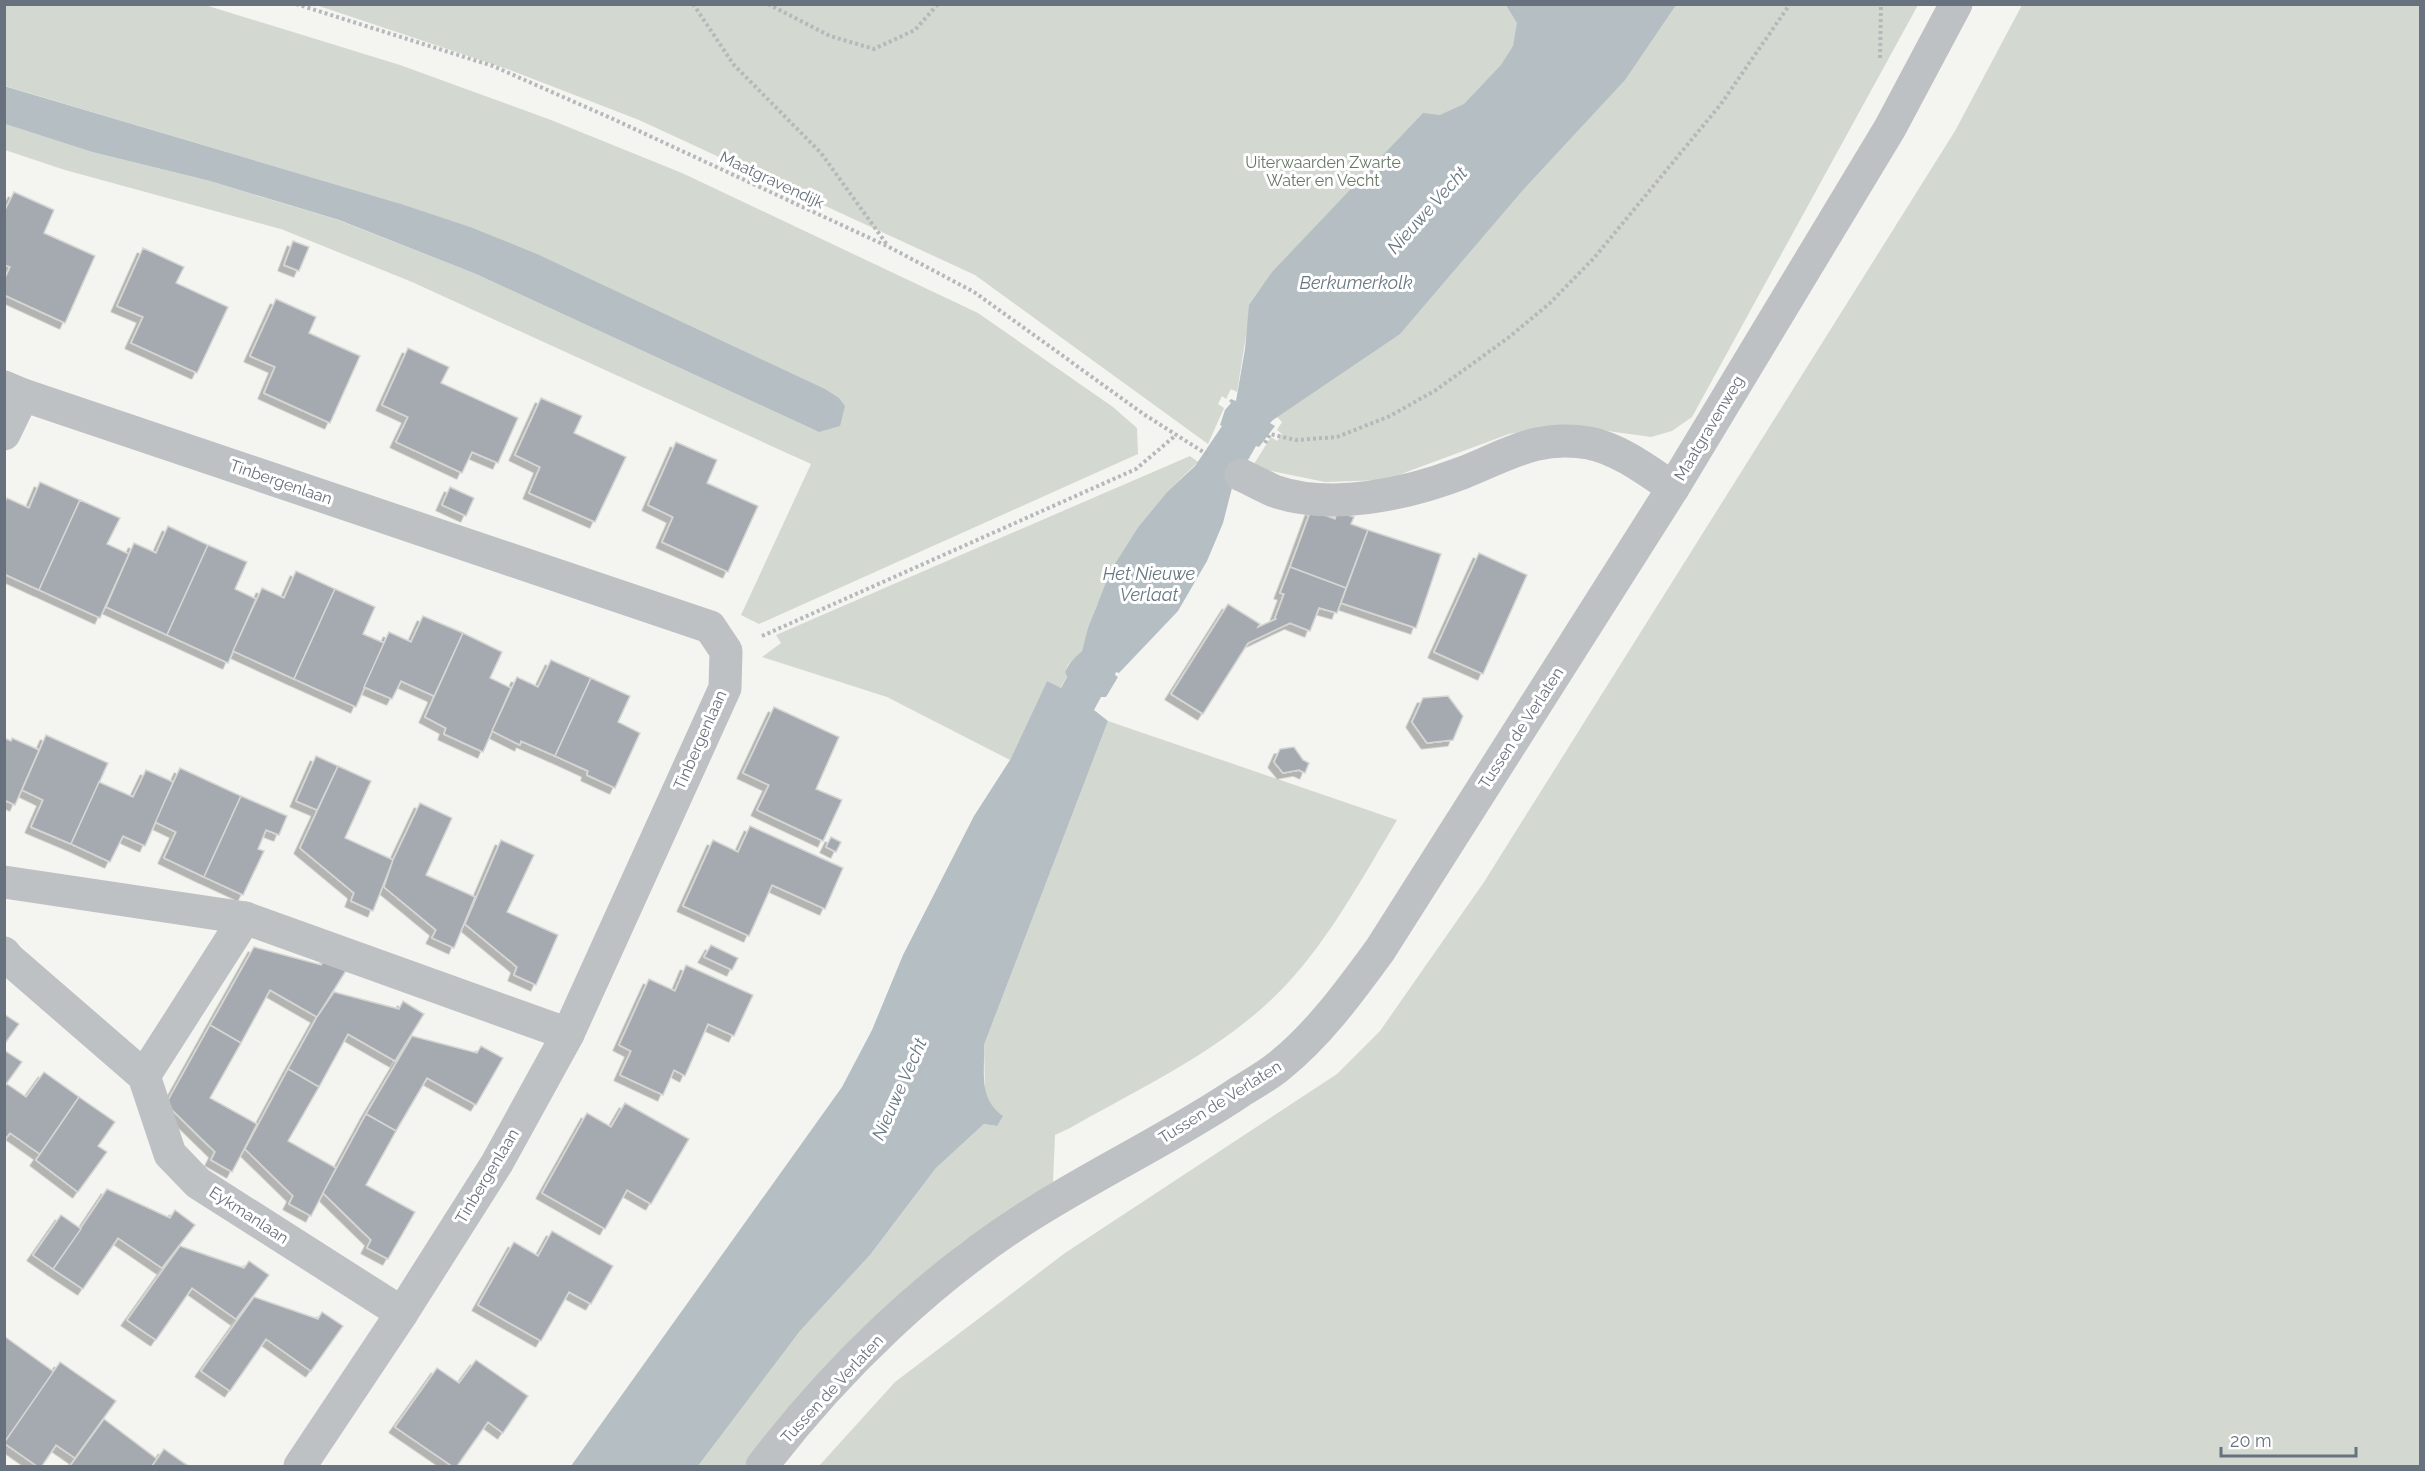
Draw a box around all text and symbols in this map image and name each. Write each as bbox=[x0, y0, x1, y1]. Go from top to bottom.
street label: Maatgravendijk bbox=[717, 148, 828, 213]
park label: Uiterwaarden Zwarte Water en Vecht bbox=[1245, 153, 1401, 190]
water label: Nieuwe Vecht bbox=[1383, 162, 1472, 258]
water label: Berkumerkolk bbox=[1299, 272, 1413, 293]
street label: Maatgravenweg bbox=[1670, 372, 1748, 484]
street label: Tinbergenlaan bbox=[227, 456, 335, 508]
water label: Het Nieuwe Verlaat bbox=[1103, 563, 1196, 605]
street label: Tussen de Verlaten bbox=[1475, 664, 1567, 792]
street label: Tinbergenlaan bbox=[670, 687, 730, 793]
water label: Nieuwe Vecht bbox=[867, 1035, 931, 1143]
street label: Tussen de Verlaten bbox=[1155, 1057, 1285, 1147]
street label: Tinbergenlaan bbox=[451, 1125, 523, 1227]
street label: Eykmanlaan bbox=[206, 1182, 292, 1248]
street label: Tussen de Verlaten bbox=[777, 1331, 887, 1447]
scale bar bbox=[2221, 1420, 2356, 1458]
text: 20 m bbox=[2230, 1430, 2272, 1451]

